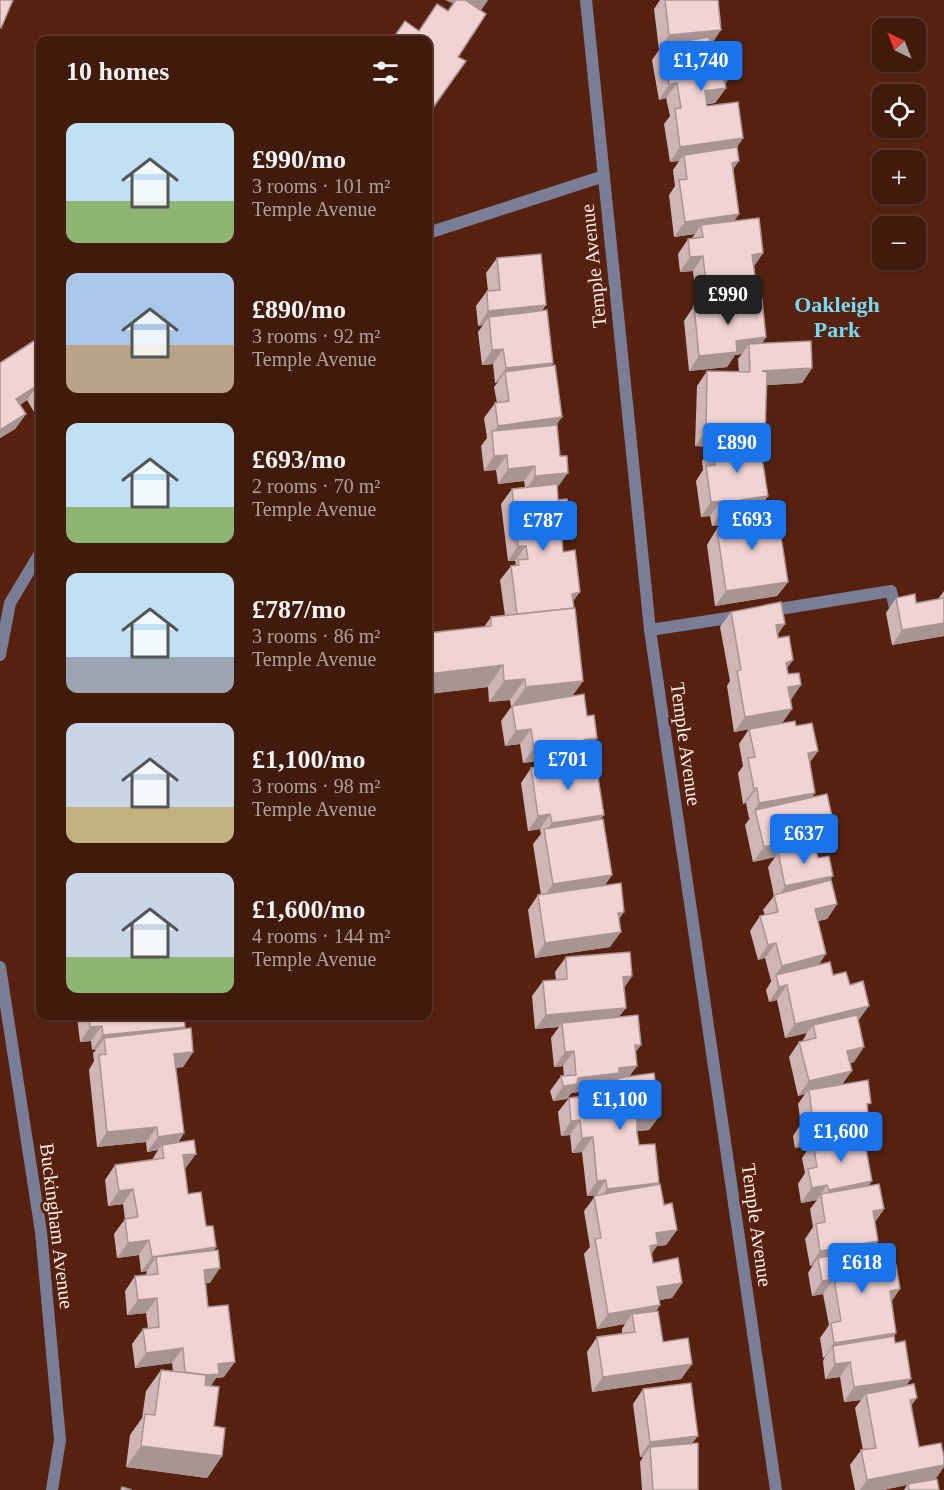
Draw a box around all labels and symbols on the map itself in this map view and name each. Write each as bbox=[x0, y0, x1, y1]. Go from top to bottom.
north arrow bbox=[872, 18, 926, 72]
pin: £1,740 bbox=[652, 41, 750, 92]
street label: Temple Avenue bbox=[576, 203, 611, 329]
pin: £990 bbox=[692, 275, 764, 326]
district label: Oakleigh Park bbox=[794, 292, 880, 342]
pin: £890 bbox=[701, 423, 773, 474]
pin: £693 bbox=[716, 500, 788, 551]
pin: £787 bbox=[507, 501, 579, 552]
street label: Temple Avenue bbox=[665, 681, 706, 807]
pin: £701 bbox=[532, 740, 604, 791]
pin: £637 bbox=[768, 814, 840, 865]
pin: £1,100 bbox=[571, 1080, 669, 1131]
pin: £1,600 bbox=[792, 1112, 890, 1163]
street label: Buckingham Avenue bbox=[35, 1142, 78, 1310]
street label: Temple Avenue bbox=[736, 1162, 777, 1288]
pin: £618 bbox=[826, 1243, 898, 1294]

